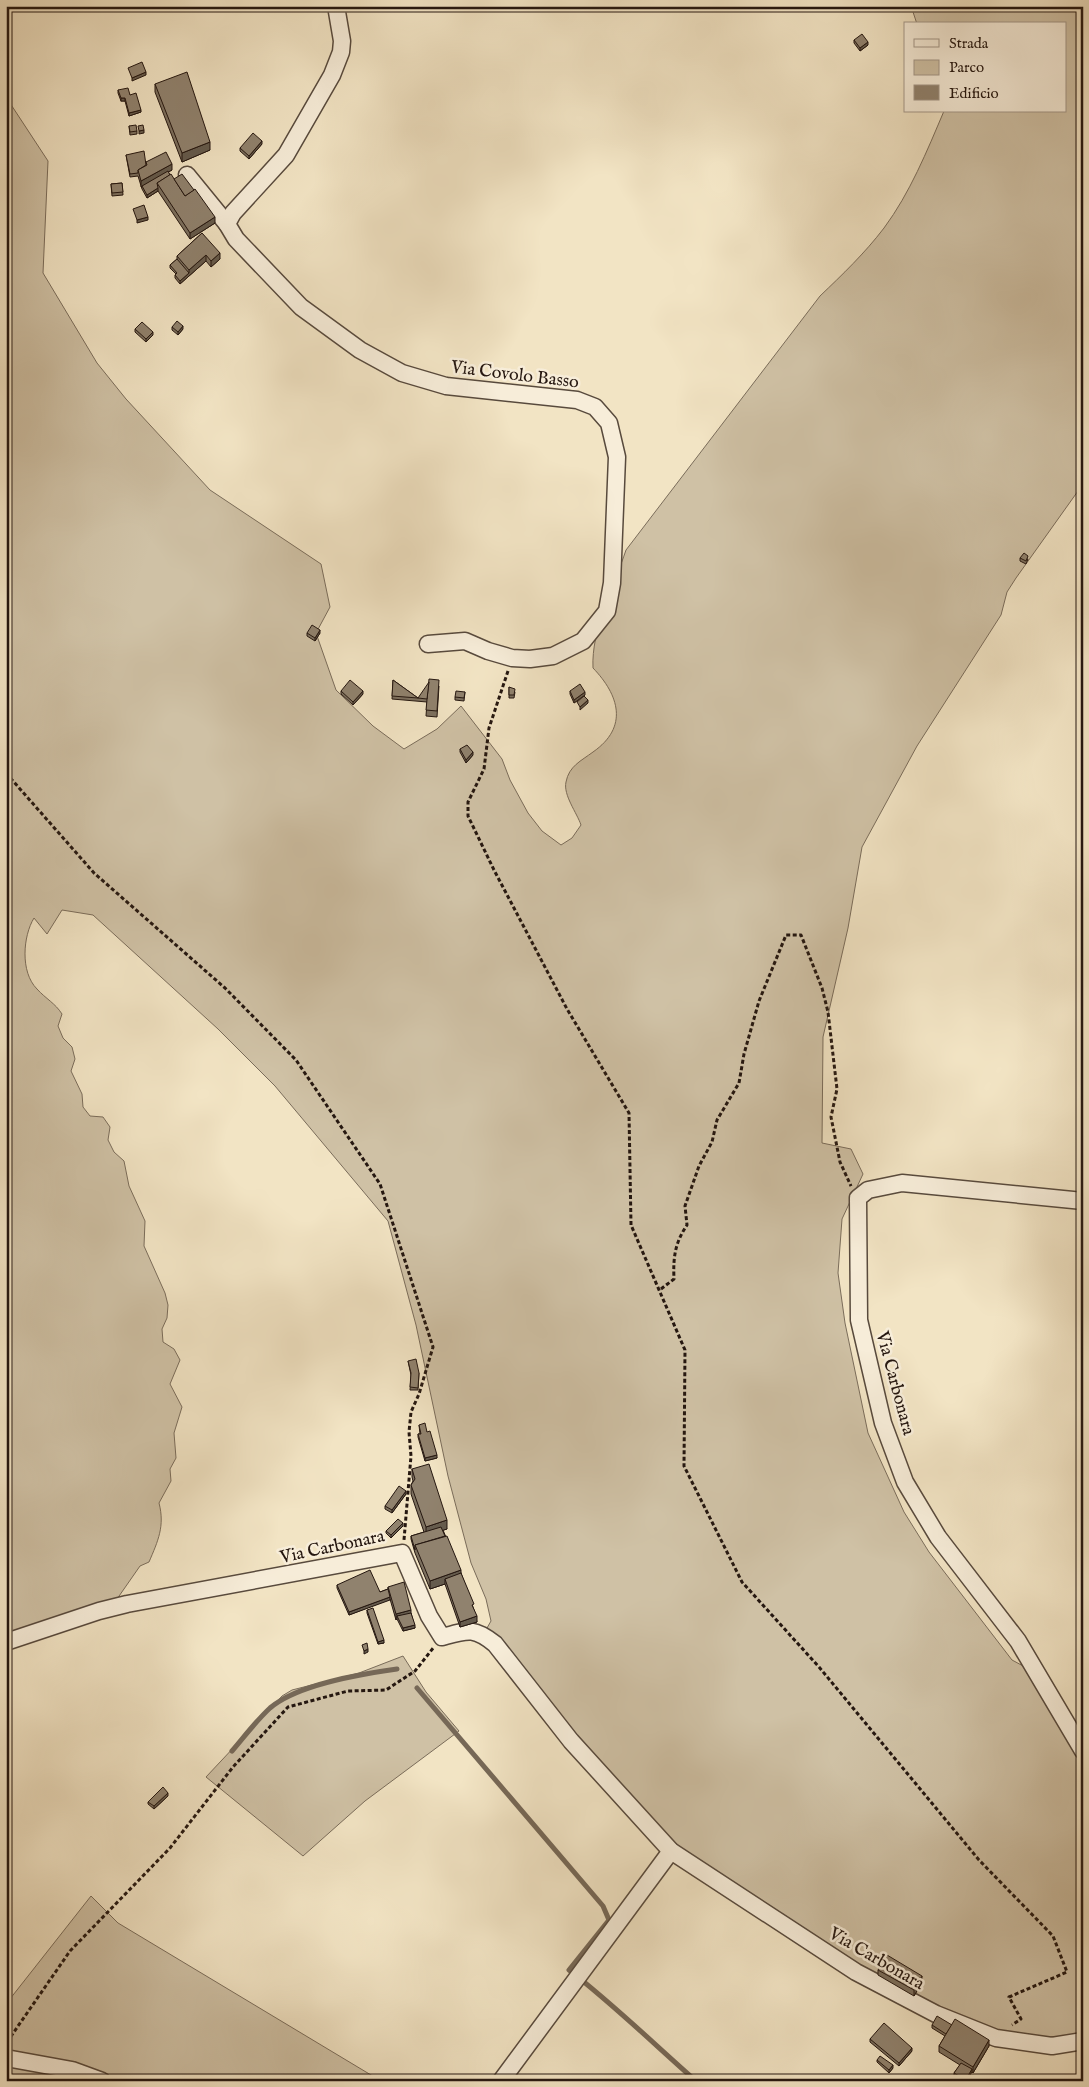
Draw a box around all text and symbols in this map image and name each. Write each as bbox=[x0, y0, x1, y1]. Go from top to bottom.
legend bbox=[904, 22, 1066, 112]
text: Strada bbox=[949, 34, 989, 53]
text: Parco bbox=[949, 58, 984, 77]
text: Edificio bbox=[949, 84, 999, 103]
street label: Via Covolo Basso bbox=[449, 356, 580, 395]
street label: Via Carbonara bbox=[869, 1328, 920, 1438]
street label: Via Carbonara bbox=[277, 1525, 387, 1570]
street label: Via Carbonara bbox=[823, 1922, 928, 1996]

